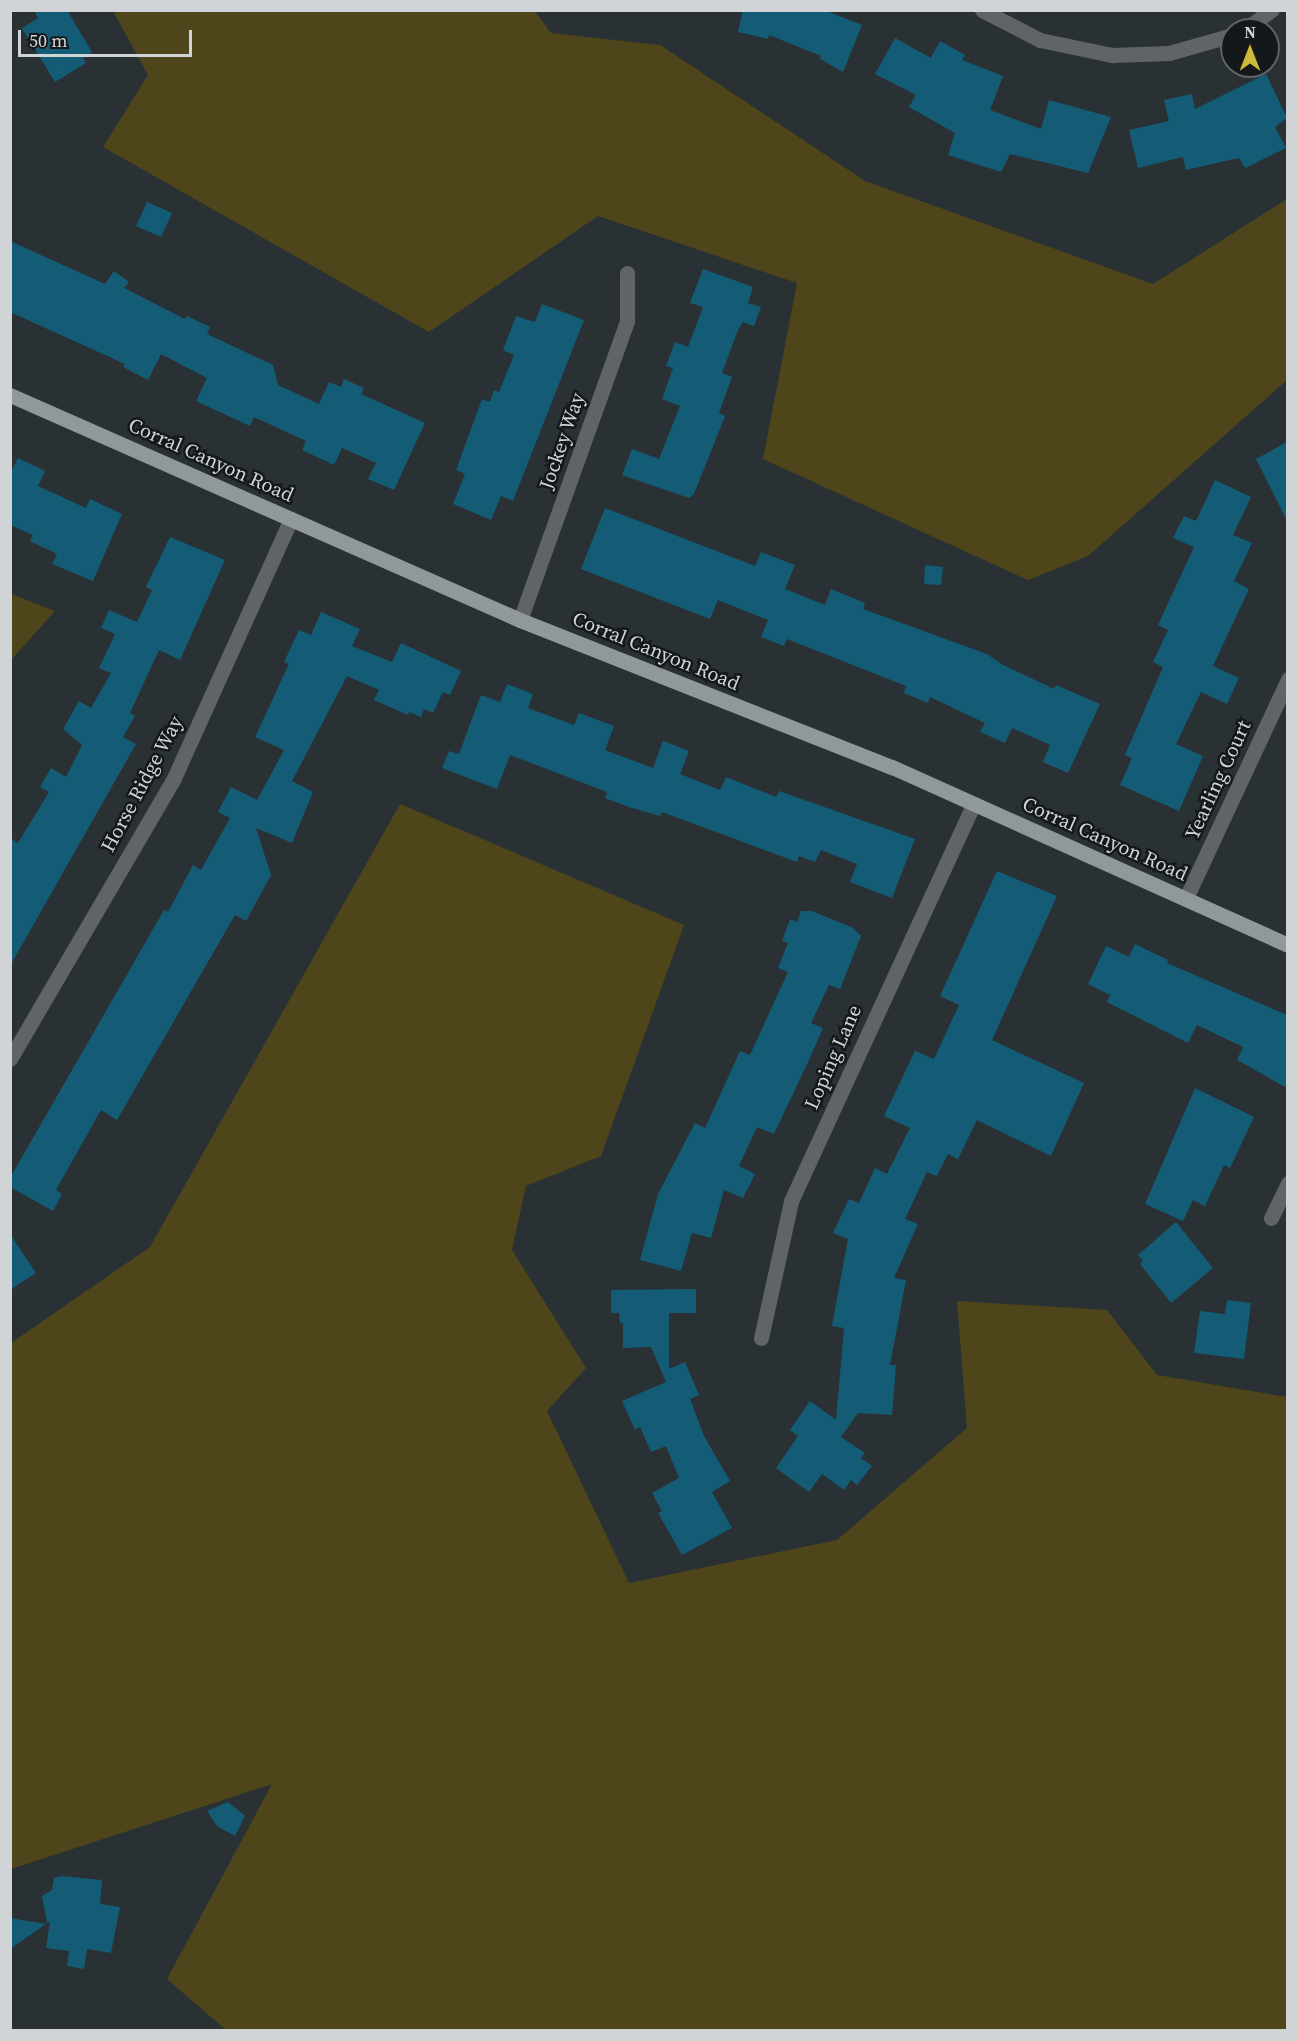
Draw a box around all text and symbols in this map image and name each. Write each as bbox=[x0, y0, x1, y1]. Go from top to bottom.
scale bar bbox=[21, 18, 195, 56]
north arrow bbox=[1220, 18, 1280, 78]
text: N bbox=[1244, 21, 1256, 43]
text: 50 m bbox=[29, 28, 67, 53]
street label: Jockey Way bbox=[534, 389, 590, 493]
street label: Corral Canyon Road bbox=[125, 413, 297, 507]
street label: Corral Canyon Road bbox=[569, 606, 743, 696]
street label: Horse Ridge Way bbox=[96, 712, 188, 856]
street label: Yearling Court bbox=[1180, 717, 1256, 843]
street label: Corral Canyon Road bbox=[1019, 792, 1191, 886]
street label: Loping Lane bbox=[799, 1001, 867, 1113]

